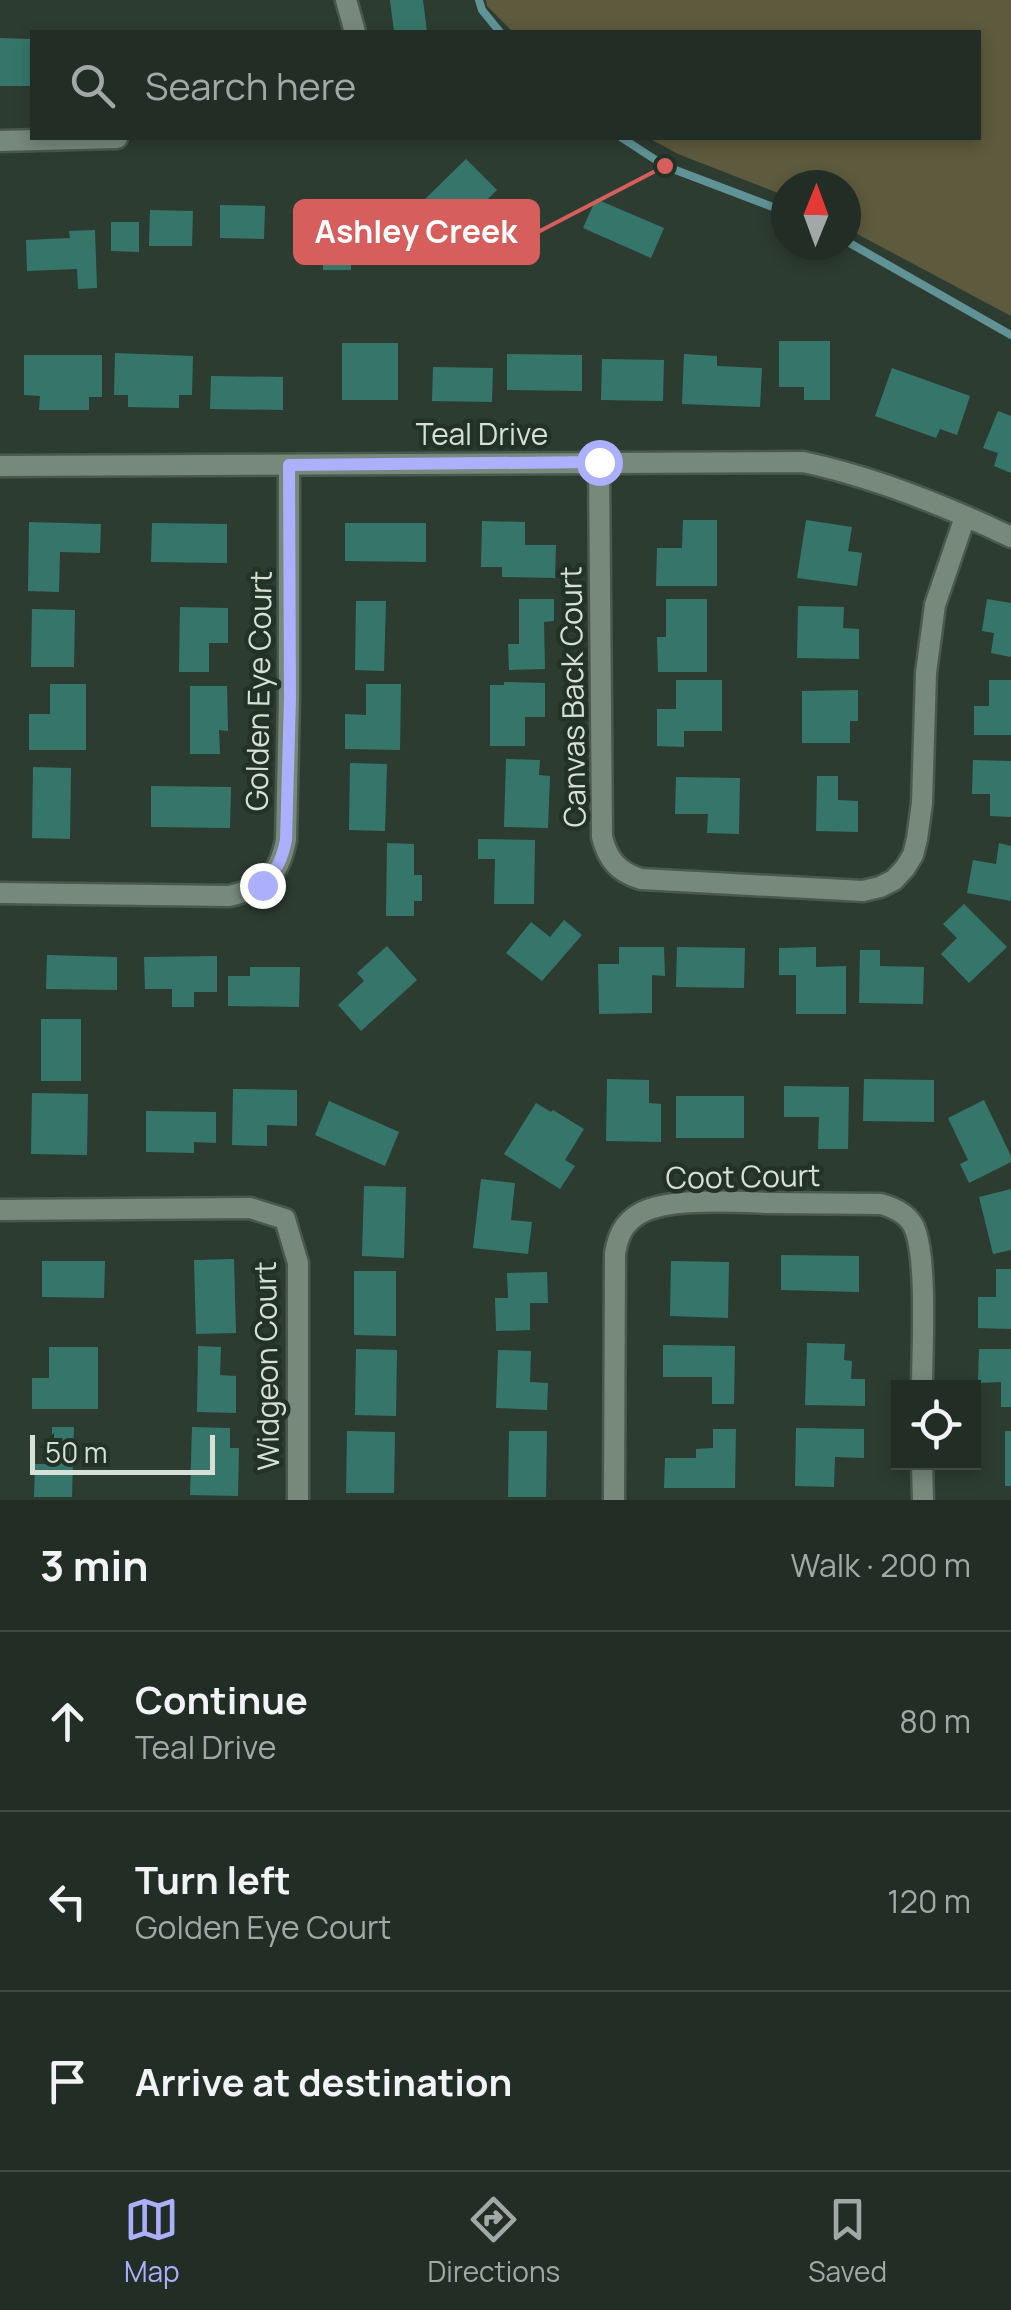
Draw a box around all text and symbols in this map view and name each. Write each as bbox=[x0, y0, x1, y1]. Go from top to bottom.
search box bbox=[30, 30, 981, 140]
icon: search bbox=[65, 58, 120, 113]
text: Search here bbox=[145, 59, 356, 111]
north arrow bbox=[771, 170, 861, 260]
callout: Ashley Creek bbox=[295, 201, 538, 263]
text: Ashley Creek bbox=[315, 209, 518, 253]
street label: Teal Drive bbox=[416, 413, 548, 454]
route start bbox=[577, 440, 623, 486]
street label: Canvas Back Court bbox=[549, 566, 595, 828]
street label: Golden Eye Court bbox=[235, 571, 281, 811]
route end bbox=[240, 863, 286, 909]
street label: Coot Court bbox=[665, 1154, 821, 1198]
street label: Widgeon Court bbox=[244, 1261, 288, 1471]
map controls bbox=[891, 1380, 981, 1470]
button: locate bbox=[891, 1380, 981, 1470]
scale bar bbox=[30, 1430, 215, 1474]
text: 50 m bbox=[45, 1433, 108, 1471]
text: 3 min bbox=[40, 1536, 149, 1594]
text: Walk · 200 m bbox=[791, 1543, 971, 1587]
text: Continue bbox=[135, 1673, 308, 1725]
icon: ahead bbox=[40, 1694, 95, 1749]
text: 80 m bbox=[899, 1699, 971, 1743]
text: Teal Drive bbox=[135, 1725, 276, 1769]
text: Turn left bbox=[135, 1853, 291, 1905]
icon: left bbox=[40, 1874, 95, 1929]
text: 120 m bbox=[887, 1879, 971, 1923]
text: Golden Eye Court bbox=[135, 1905, 391, 1949]
icon: arrive bbox=[40, 2054, 95, 2109]
text: Arrive at destination bbox=[135, 2055, 512, 2107]
tab: Map bbox=[124, 2192, 180, 2290]
tab: Directions bbox=[428, 2192, 560, 2290]
tab: Saved bbox=[808, 2192, 887, 2290]

